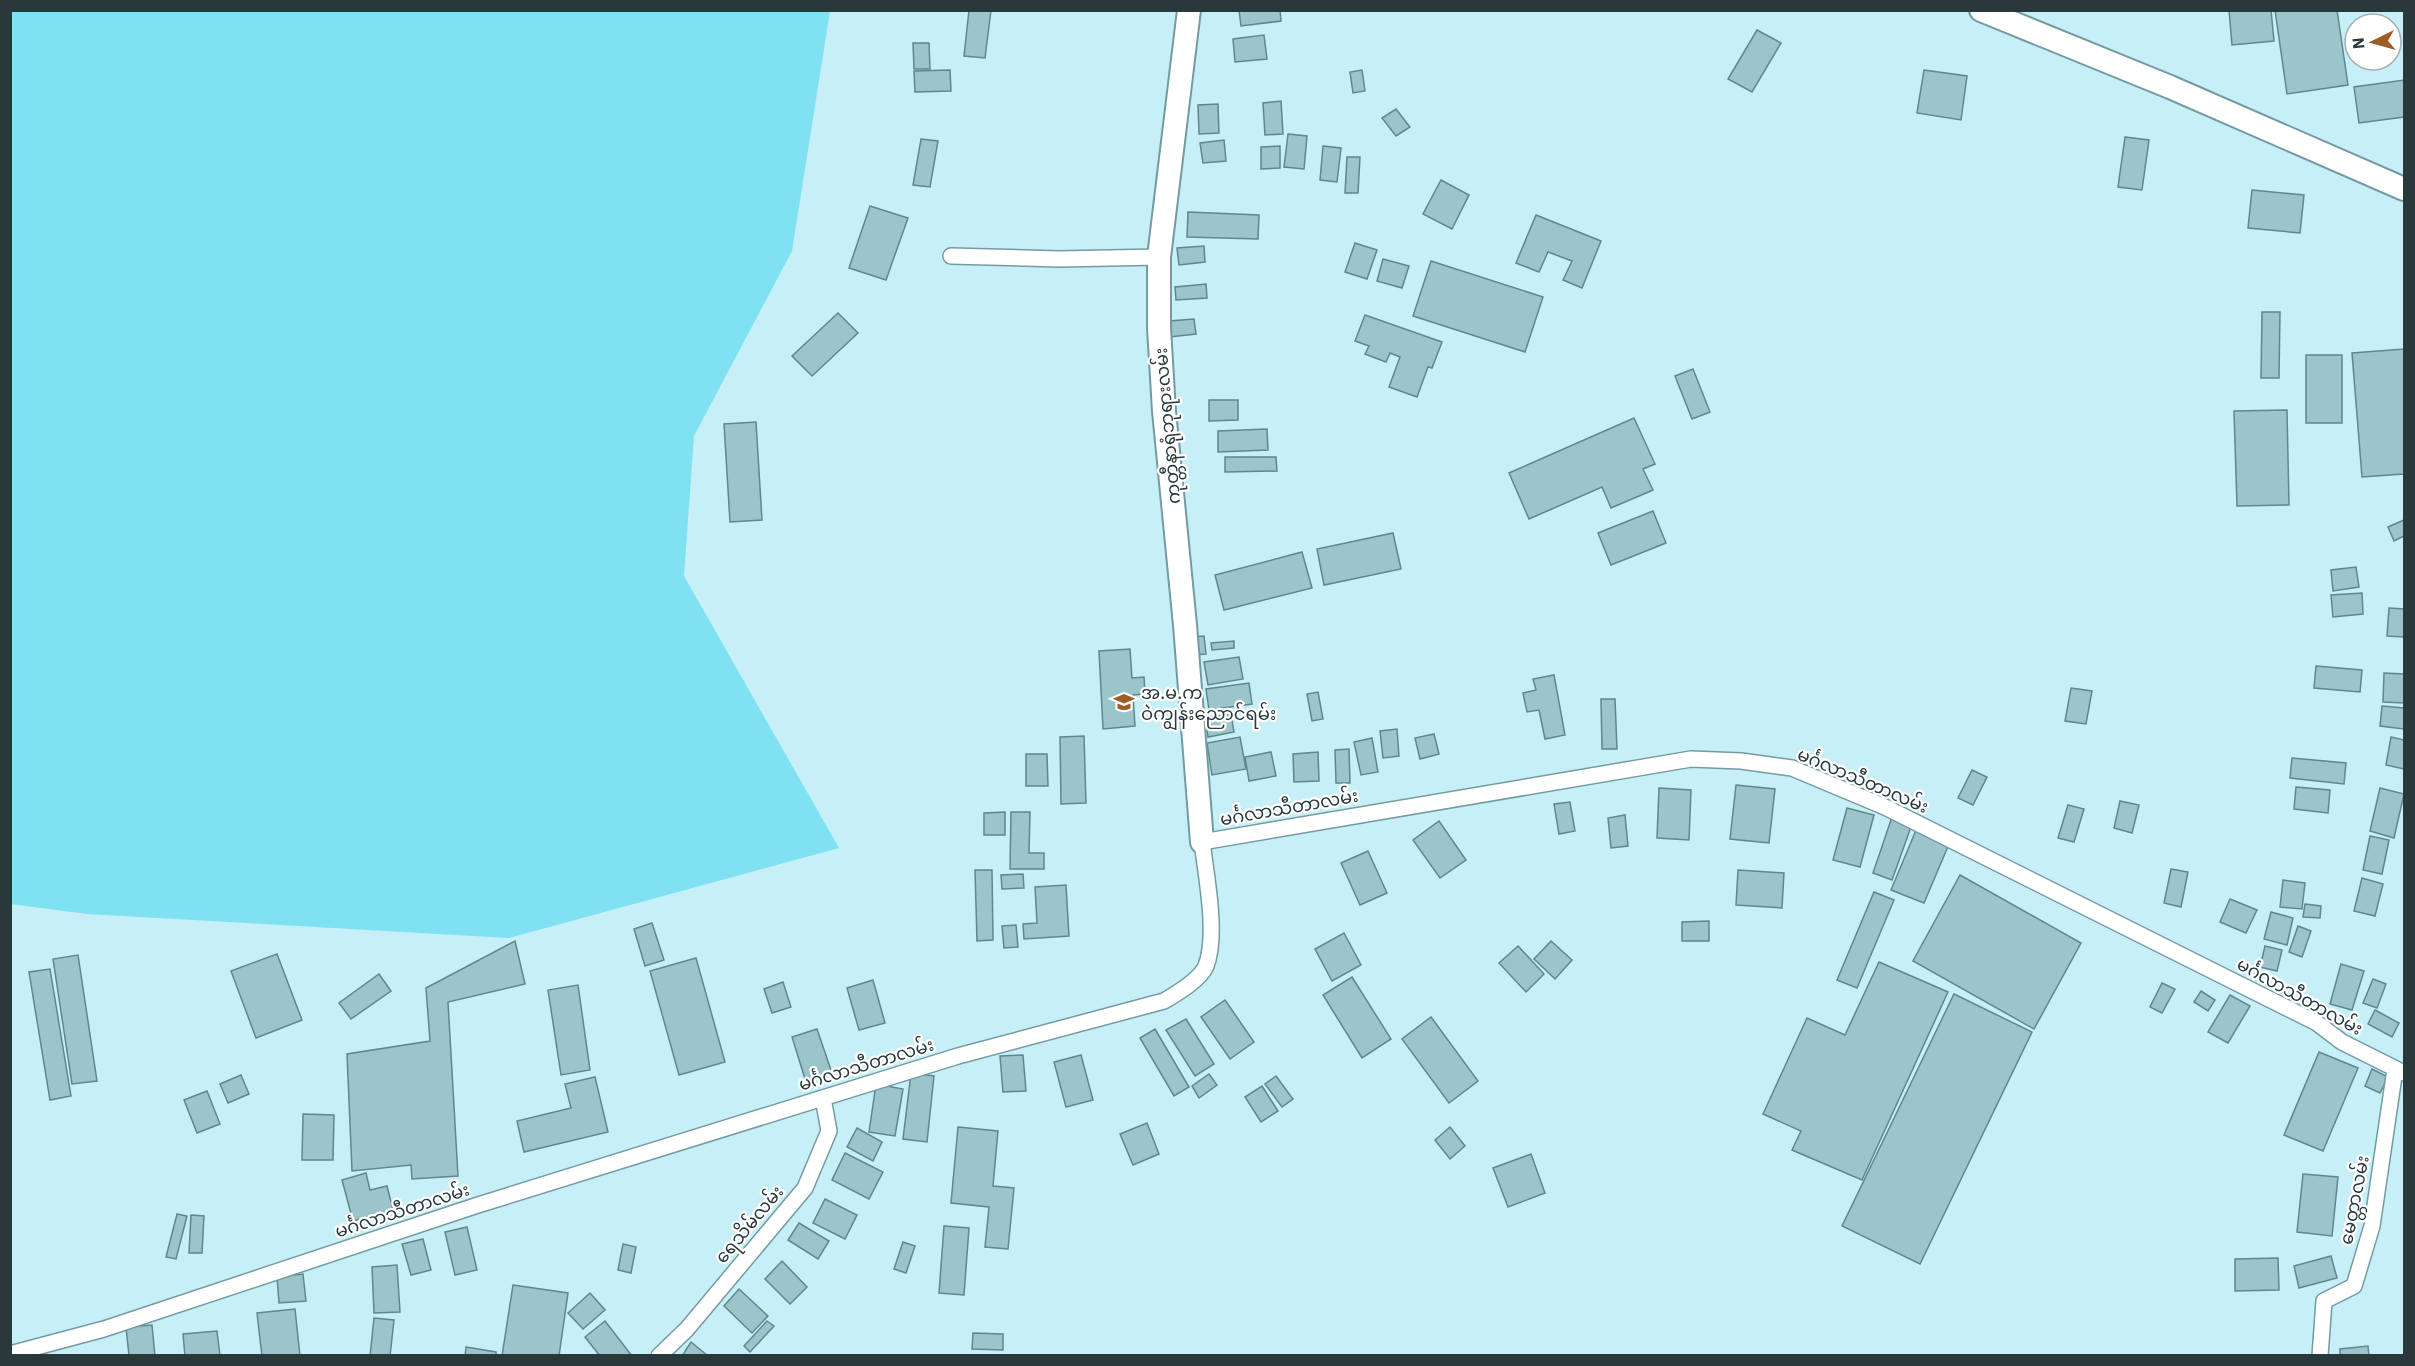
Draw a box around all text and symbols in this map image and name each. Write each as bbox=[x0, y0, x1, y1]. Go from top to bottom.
north arrow bbox=[2343, 12, 2403, 72]
text: N bbox=[2348, 37, 2369, 50]
street label: ကုတ္တီနာရုံဘုရားလမ်း bbox=[1147, 347, 1189, 505]
place label: အ.မ.က ဝဲကျွန်းညောင်ရမ်း bbox=[1141, 681, 1276, 731]
school or university icon: အ.မ.က ဝဲကျွန်းညောင်ရမ်း bbox=[1112, 690, 1136, 714]
street label: မင်္ဂလာသီတာလမ်း bbox=[1794, 740, 1933, 818]
street label: မင်္ဂလာသီတာလမ်း bbox=[1218, 782, 1360, 830]
street label: မင်္ဂလာသီတာလမ်း bbox=[2233, 950, 2368, 1040]
street label: မင်္ဂလာသီတာလမ်း bbox=[795, 1031, 936, 1095]
street label: မေတ္တာလမ်း bbox=[2333, 1153, 2378, 1247]
street label: မင်္ဂလာသီတာလမ်း bbox=[331, 1176, 472, 1243]
street label: ရေသိမ်လမ်း bbox=[708, 1179, 791, 1270]

